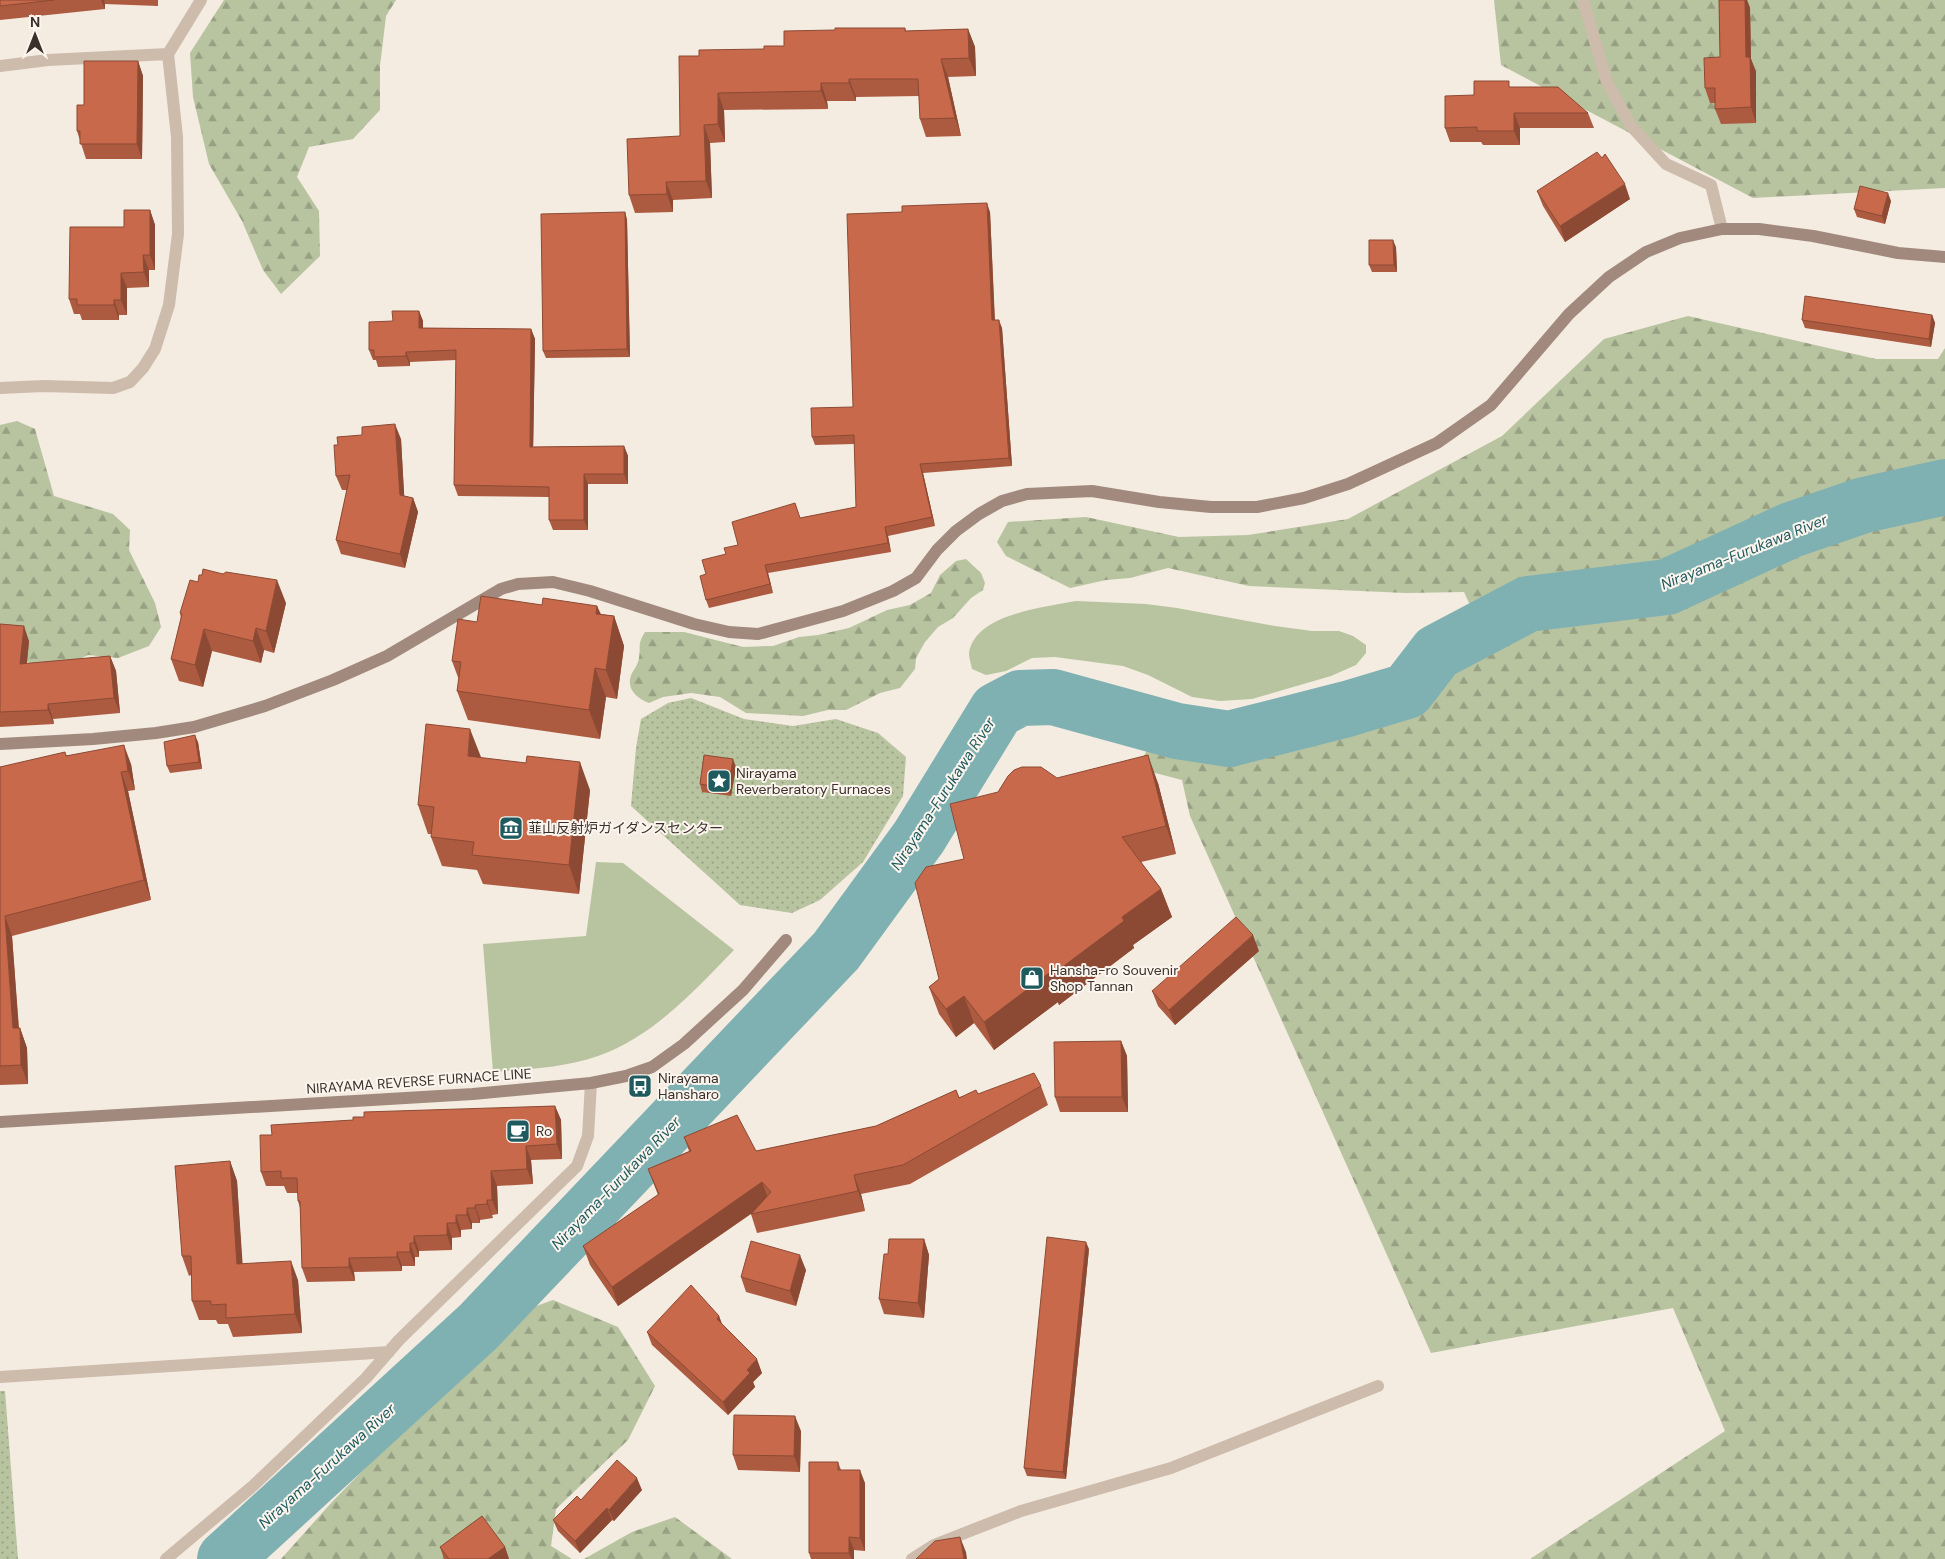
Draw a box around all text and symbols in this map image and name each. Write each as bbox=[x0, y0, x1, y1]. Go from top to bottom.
north arrow bbox=[10, 10, 60, 60]
text: N bbox=[30, 13, 40, 31]
water label: Nirayama-Furukawa River bbox=[1658, 509, 1831, 595]
water label: Nirayama-Furukawa River bbox=[886, 714, 1000, 874]
place label: Nirayama Reverberatory Furnaces bbox=[736, 764, 891, 798]
place icon: Nirayama Reverberatory Furnaces bbox=[706, 768, 732, 794]
museum icon: 韮山反射炉ガイダンスセンター bbox=[498, 815, 524, 841]
place label: 韮山反射炉ガイダンスセンター bbox=[528, 819, 723, 837]
place label: Hansha-ro Souvenir Shop Tannan bbox=[1050, 961, 1178, 995]
shop icon: Hansha-ro Souvenir Shop Tannan bbox=[1019, 965, 1045, 991]
street label: NIRAYAMA REVERSE FURNACE LINE bbox=[306, 1064, 532, 1098]
place label: Nirayama Hansharo bbox=[658, 1069, 719, 1103]
bus stop icon: Nirayama Hansharo bbox=[627, 1073, 653, 1099]
water label: Nirayama-Furukawa River bbox=[547, 1112, 685, 1254]
cafe icon: Ro bbox=[505, 1118, 531, 1144]
place label: Ro bbox=[536, 1122, 552, 1140]
water label: Nirayama-Furukawa River bbox=[254, 1399, 400, 1533]

